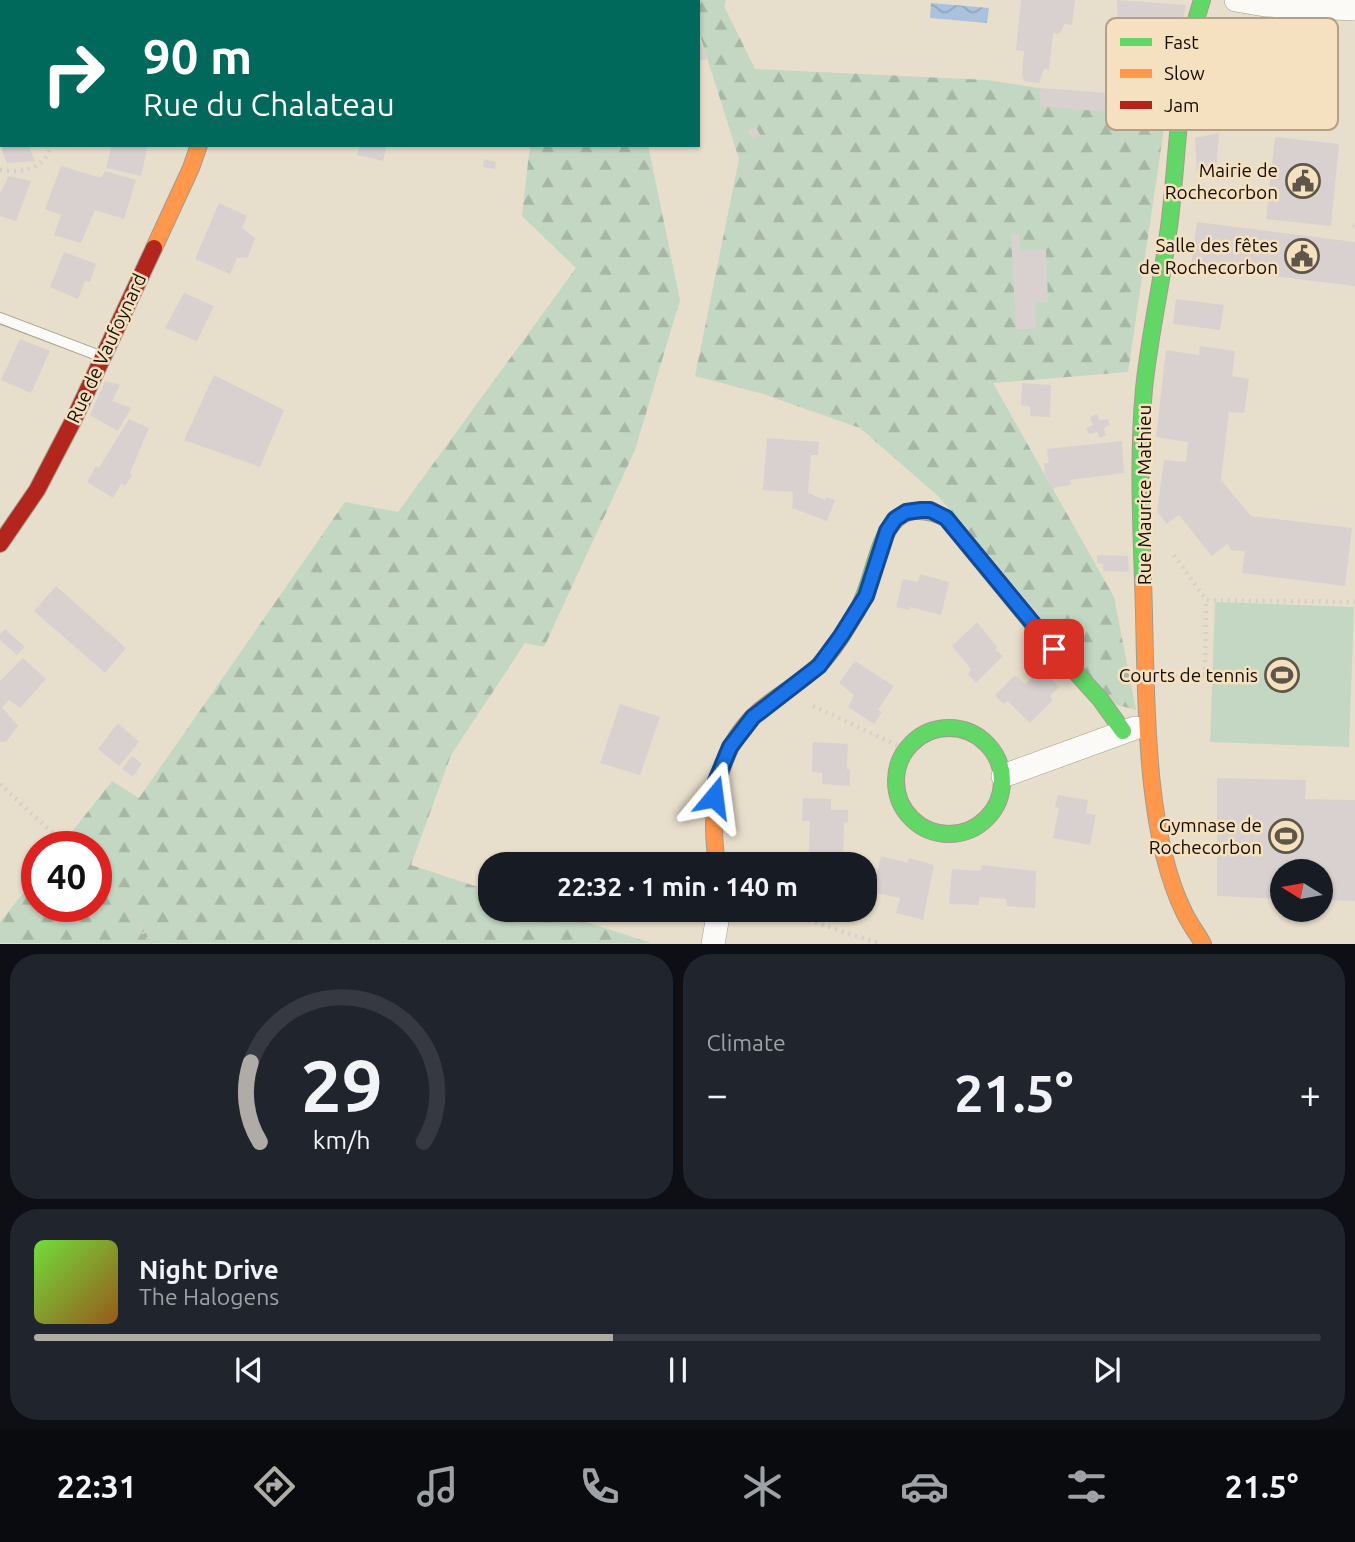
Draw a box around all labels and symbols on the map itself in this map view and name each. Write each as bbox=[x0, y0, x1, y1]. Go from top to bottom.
legend bbox=[1106, 18, 1338, 130]
text: Fast bbox=[1164, 31, 1199, 53]
text: Slow bbox=[1164, 62, 1205, 84]
text: Jam bbox=[1164, 94, 1200, 116]
place label: Mairie de Rochecorbon bbox=[1165, 159, 1278, 203]
public building icon: Mairie de Rochecorbon bbox=[1284, 162, 1322, 200]
place label: Salle des fêtes de Rochecorbon bbox=[1139, 234, 1278, 278]
public building icon: Salle des fêtes de Rochecorbon bbox=[1283, 237, 1321, 275]
street label: Rue de Vaufoynard bbox=[62, 270, 150, 426]
street label: Rue Maurice Mathieu bbox=[1133, 405, 1155, 585]
pin bbox=[1024, 619, 1084, 679]
sports icon: Courts de tennis bbox=[1263, 656, 1301, 694]
place label: Courts de tennis bbox=[1119, 664, 1258, 686]
position arrow bbox=[677, 760, 751, 834]
place label: Gymnase de Rochecorbon bbox=[1149, 814, 1262, 858]
sports icon: Gymnase de Rochecorbon bbox=[1267, 817, 1305, 855]
speed limit sign: 40 bbox=[21, 831, 112, 922]
north arrow bbox=[1270, 859, 1334, 922]

